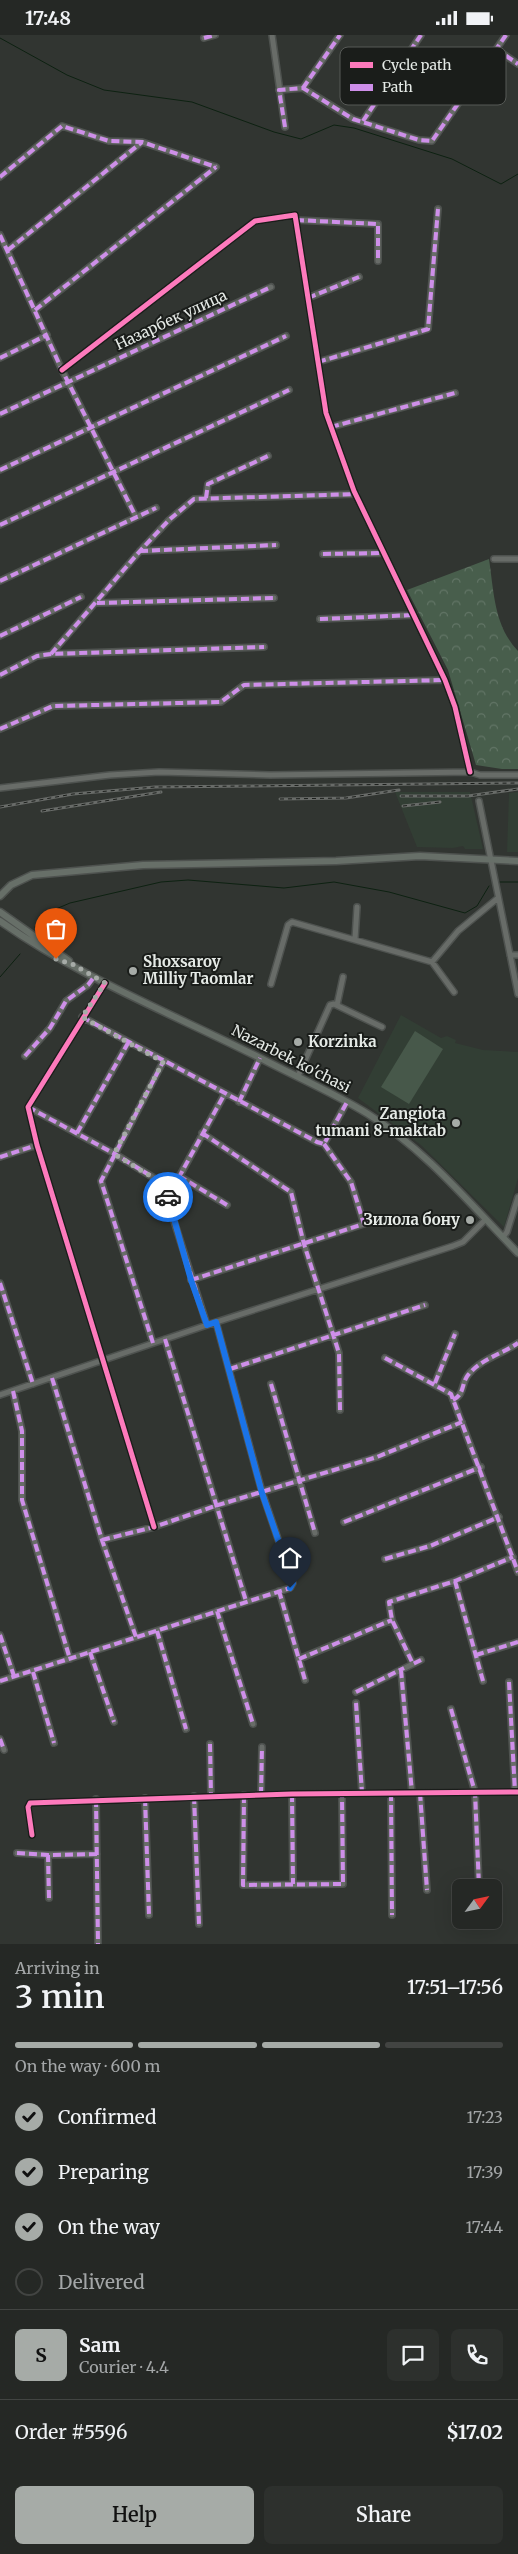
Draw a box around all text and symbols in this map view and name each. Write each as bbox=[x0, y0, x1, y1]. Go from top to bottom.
text: 17:48 bbox=[25, 6, 71, 30]
legend bbox=[340, 47, 506, 105]
text: Cycle path bbox=[382, 56, 452, 74]
text: Path bbox=[382, 78, 413, 96]
street label: Назарбек улица bbox=[112, 285, 230, 354]
pin bbox=[35, 908, 77, 959]
icon: bag bbox=[42, 915, 70, 943]
place label: Shoxsaroy Milliy Taomlar bbox=[143, 952, 253, 988]
marker: Shoxsaroy Milliy Taomlar bbox=[127, 965, 139, 977]
street label: Nazarbek ko'chasi bbox=[229, 1020, 354, 1097]
place label: Korzinka bbox=[308, 1032, 377, 1051]
marker: Korzinka bbox=[292, 1036, 304, 1048]
place label: Zangiota tumani 8-maktab bbox=[315, 1104, 447, 1140]
marker: Zangiota tumani 8-maktab bbox=[450, 1117, 462, 1129]
courier bbox=[143, 1172, 193, 1222]
icon: car bbox=[154, 1183, 182, 1211]
place label: Зилола бону bbox=[364, 1210, 460, 1229]
marker: Зилола бону bbox=[464, 1214, 476, 1226]
pin bbox=[269, 1537, 311, 1588]
icon: home bbox=[276, 1544, 304, 1572]
north arrow bbox=[452, 1879, 502, 1929]
map controls bbox=[452, 1879, 502, 1929]
text: Arriving in bbox=[15, 1958, 100, 1978]
text: 17:51–17:56 bbox=[407, 1975, 503, 1999]
text: 3 min bbox=[15, 1977, 105, 2017]
text: On the way · 600 m bbox=[15, 2056, 161, 2076]
icon: check bbox=[15, 2103, 43, 2131]
text: Confirmed bbox=[58, 2105, 156, 2129]
text: 17:23 bbox=[467, 2107, 503, 2127]
icon: check bbox=[15, 2158, 43, 2186]
text: Preparing bbox=[58, 2160, 149, 2184]
text: 17:39 bbox=[467, 2162, 503, 2182]
icon: check bbox=[15, 2213, 43, 2241]
text: On the way bbox=[58, 2215, 160, 2239]
text: 17:44 bbox=[466, 2217, 503, 2237]
text: Delivered bbox=[58, 2270, 145, 2294]
button: chat bbox=[387, 2329, 439, 2381]
button: phone bbox=[451, 2329, 503, 2381]
text: Sam bbox=[79, 2333, 120, 2357]
text: S bbox=[35, 2343, 47, 2367]
text: Courier · 4.4 bbox=[79, 2357, 169, 2377]
text: Order #5596 bbox=[15, 2420, 127, 2444]
text: $17.02 bbox=[446, 2420, 503, 2444]
button: Help bbox=[15, 2486, 254, 2544]
button: Share bbox=[264, 2486, 503, 2544]

